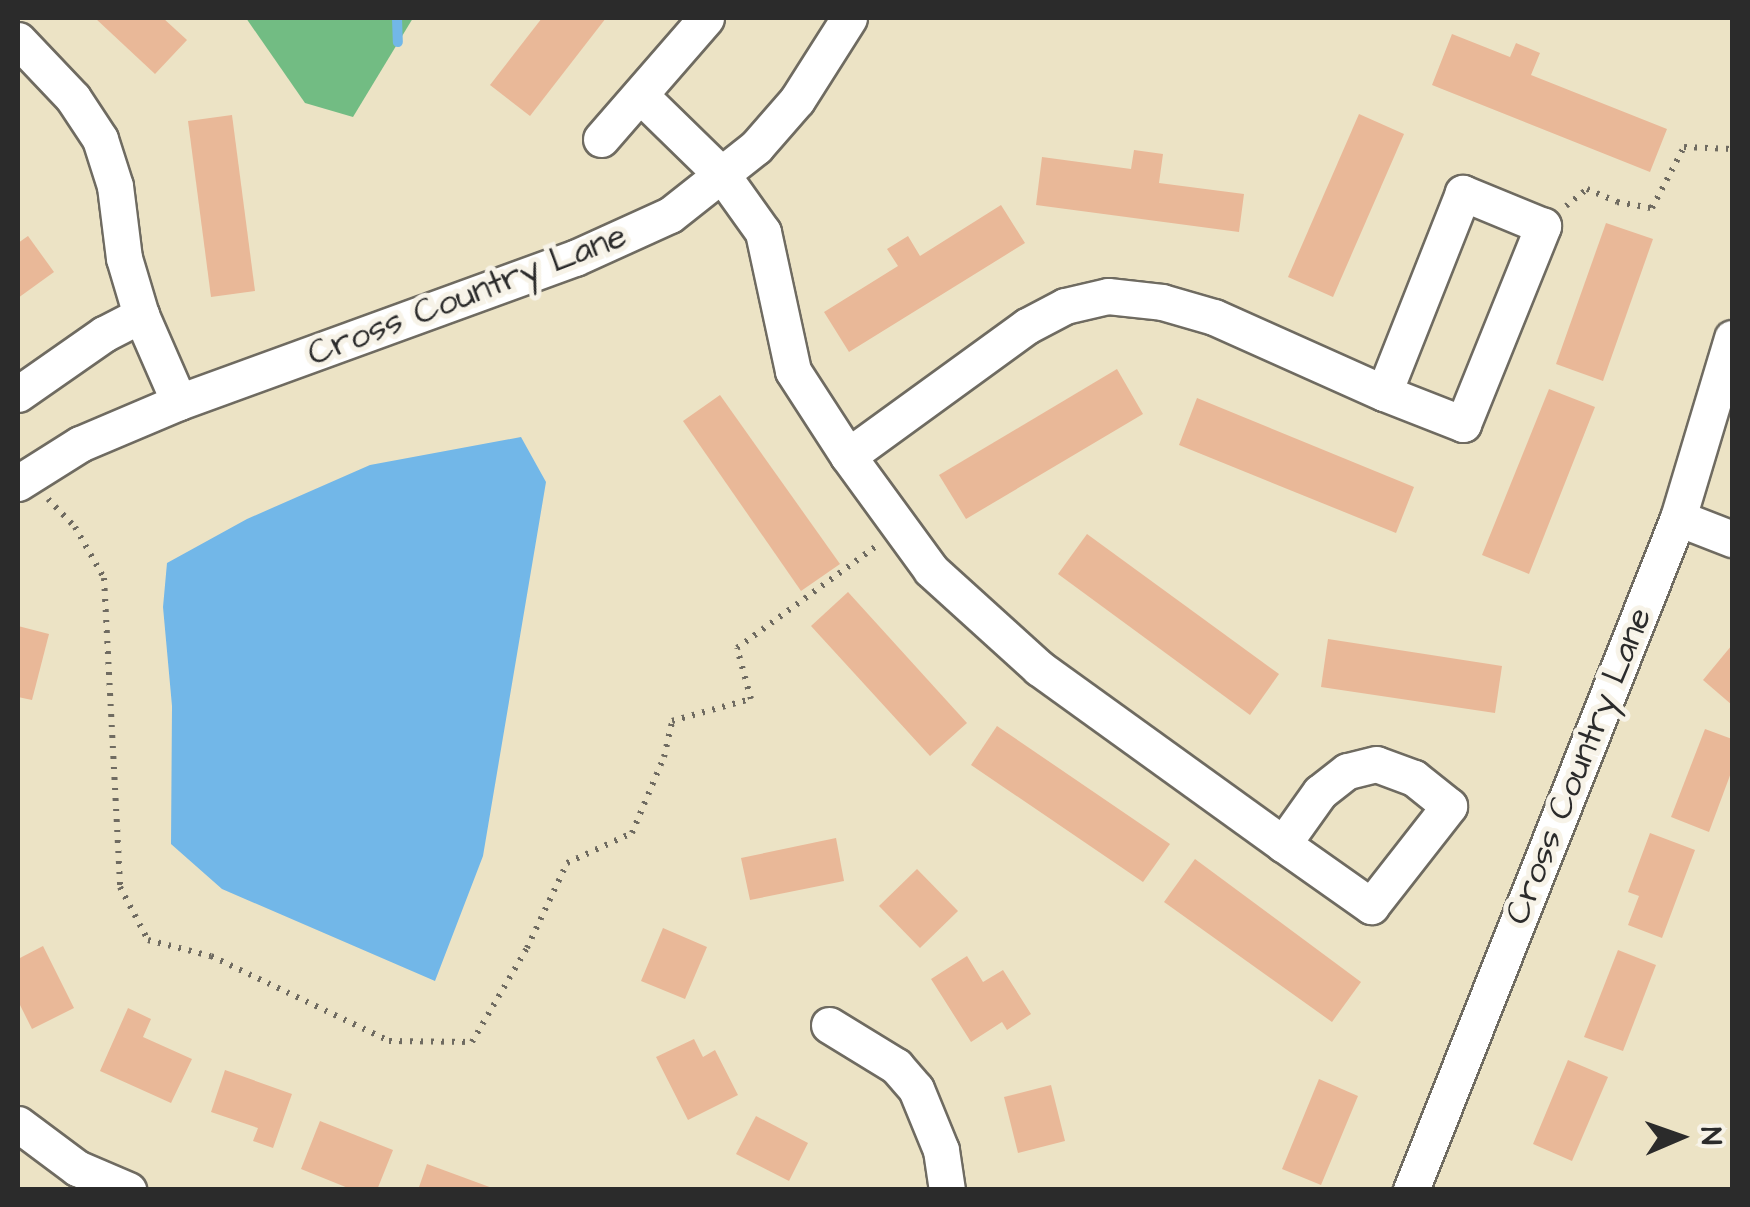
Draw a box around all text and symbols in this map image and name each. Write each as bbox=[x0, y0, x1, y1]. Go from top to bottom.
street label: Cross Country Lane bbox=[302, 215, 632, 375]
street label: Cross Country Lane bbox=[1496, 602, 1662, 930]
north arrow bbox=[1630, 1087, 1730, 1187]
text: N bbox=[1691, 1126, 1730, 1145]

